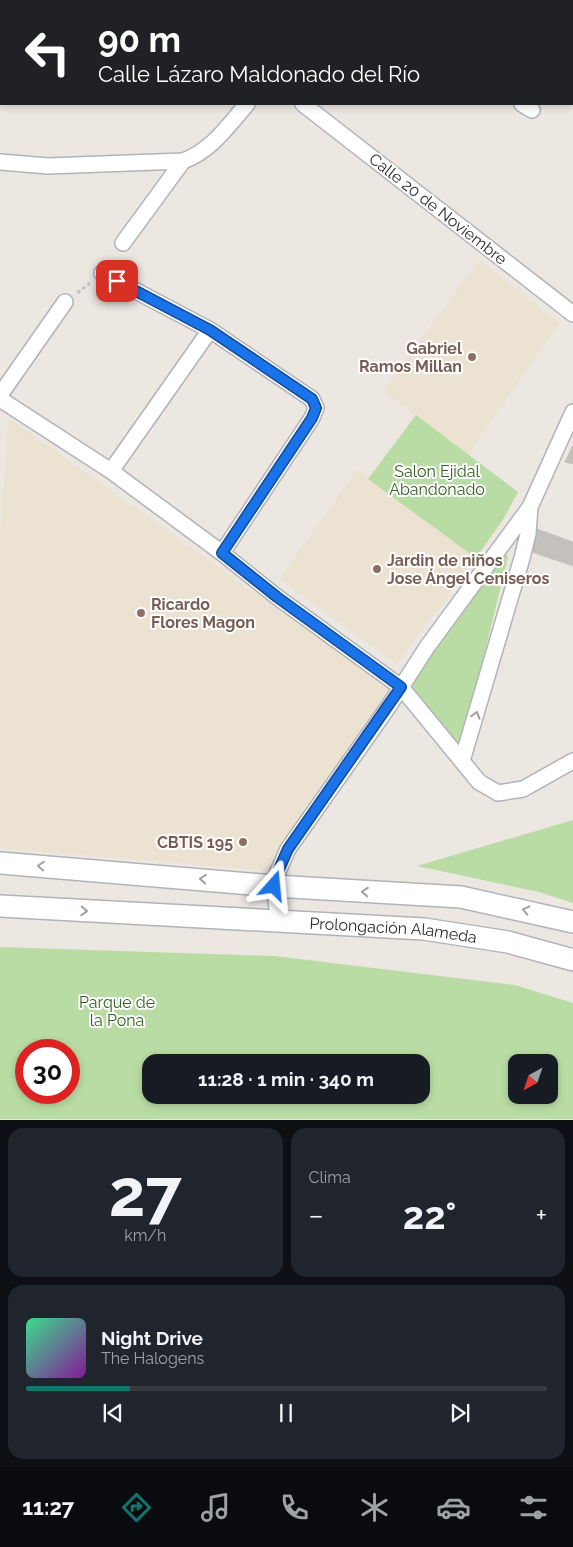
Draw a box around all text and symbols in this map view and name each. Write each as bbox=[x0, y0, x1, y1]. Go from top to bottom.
text: 90 m bbox=[98, 19, 181, 60]
icon: left bbox=[15, 20, 80, 85]
text: Calle Lázaro Maldonado del Río bbox=[98, 61, 420, 87]
street label: Calle 20 de Noviembre bbox=[365, 149, 511, 269]
pin bbox=[96, 260, 138, 302]
icon: arrive bbox=[103, 267, 131, 295]
place label: Gabriel Ramos Millan bbox=[359, 339, 463, 376]
marker: Gabriel Ramos Millan bbox=[466, 351, 478, 363]
park label: Salon Ejidal Abandonado bbox=[389, 462, 485, 499]
place label: Jardin de niños Jose Ángel Ceniseros bbox=[387, 551, 549, 588]
marker: Jardin de niños Jose Ángel Ceniseros bbox=[371, 563, 383, 575]
place label: Ricardo Flores Magon bbox=[151, 595, 255, 632]
marker: Ricardo Flores Magon bbox=[135, 607, 147, 619]
one-way arrow bbox=[471, 711, 481, 719]
place label: CBTIS 195 bbox=[157, 833, 233, 852]
marker: CBTIS 195 bbox=[237, 836, 249, 848]
position arrow bbox=[247, 859, 299, 911]
one-way arrow bbox=[36, 861, 44, 872]
one-way arrow bbox=[198, 874, 206, 885]
one-way arrow bbox=[360, 886, 368, 897]
one-way arrow bbox=[80, 906, 88, 917]
one-way arrow bbox=[521, 906, 530, 916]
street label: Prolongación Alameda bbox=[309, 913, 478, 947]
park label: Parque de la Pona bbox=[79, 993, 155, 1030]
speed limit sign: 30 bbox=[15, 1039, 80, 1104]
north arrow bbox=[508, 1054, 558, 1104]
map controls bbox=[508, 1054, 558, 1104]
text: 11:28 · 1 min · 340 m bbox=[198, 1068, 374, 1090]
text: 27 bbox=[109, 1155, 182, 1231]
text: Clima bbox=[309, 1168, 351, 1187]
text: 22° bbox=[403, 1193, 456, 1238]
text: − bbox=[309, 1199, 324, 1232]
text: + bbox=[535, 1199, 547, 1232]
text: km/h bbox=[124, 1226, 166, 1245]
text: Night Drive bbox=[101, 1327, 203, 1349]
text: The Halogens bbox=[101, 1349, 204, 1368]
icon: previous bbox=[99, 1399, 127, 1427]
icon: pause bbox=[272, 1399, 300, 1427]
icon: next bbox=[446, 1399, 474, 1427]
icon: directions bbox=[119, 1490, 154, 1525]
icon: music bbox=[198, 1490, 233, 1525]
icon: phone bbox=[277, 1490, 312, 1525]
icon: climate bbox=[357, 1490, 392, 1525]
icon: car bbox=[436, 1490, 471, 1525]
icon: filters bbox=[516, 1490, 551, 1525]
text: 11:27 bbox=[22, 1494, 74, 1520]

